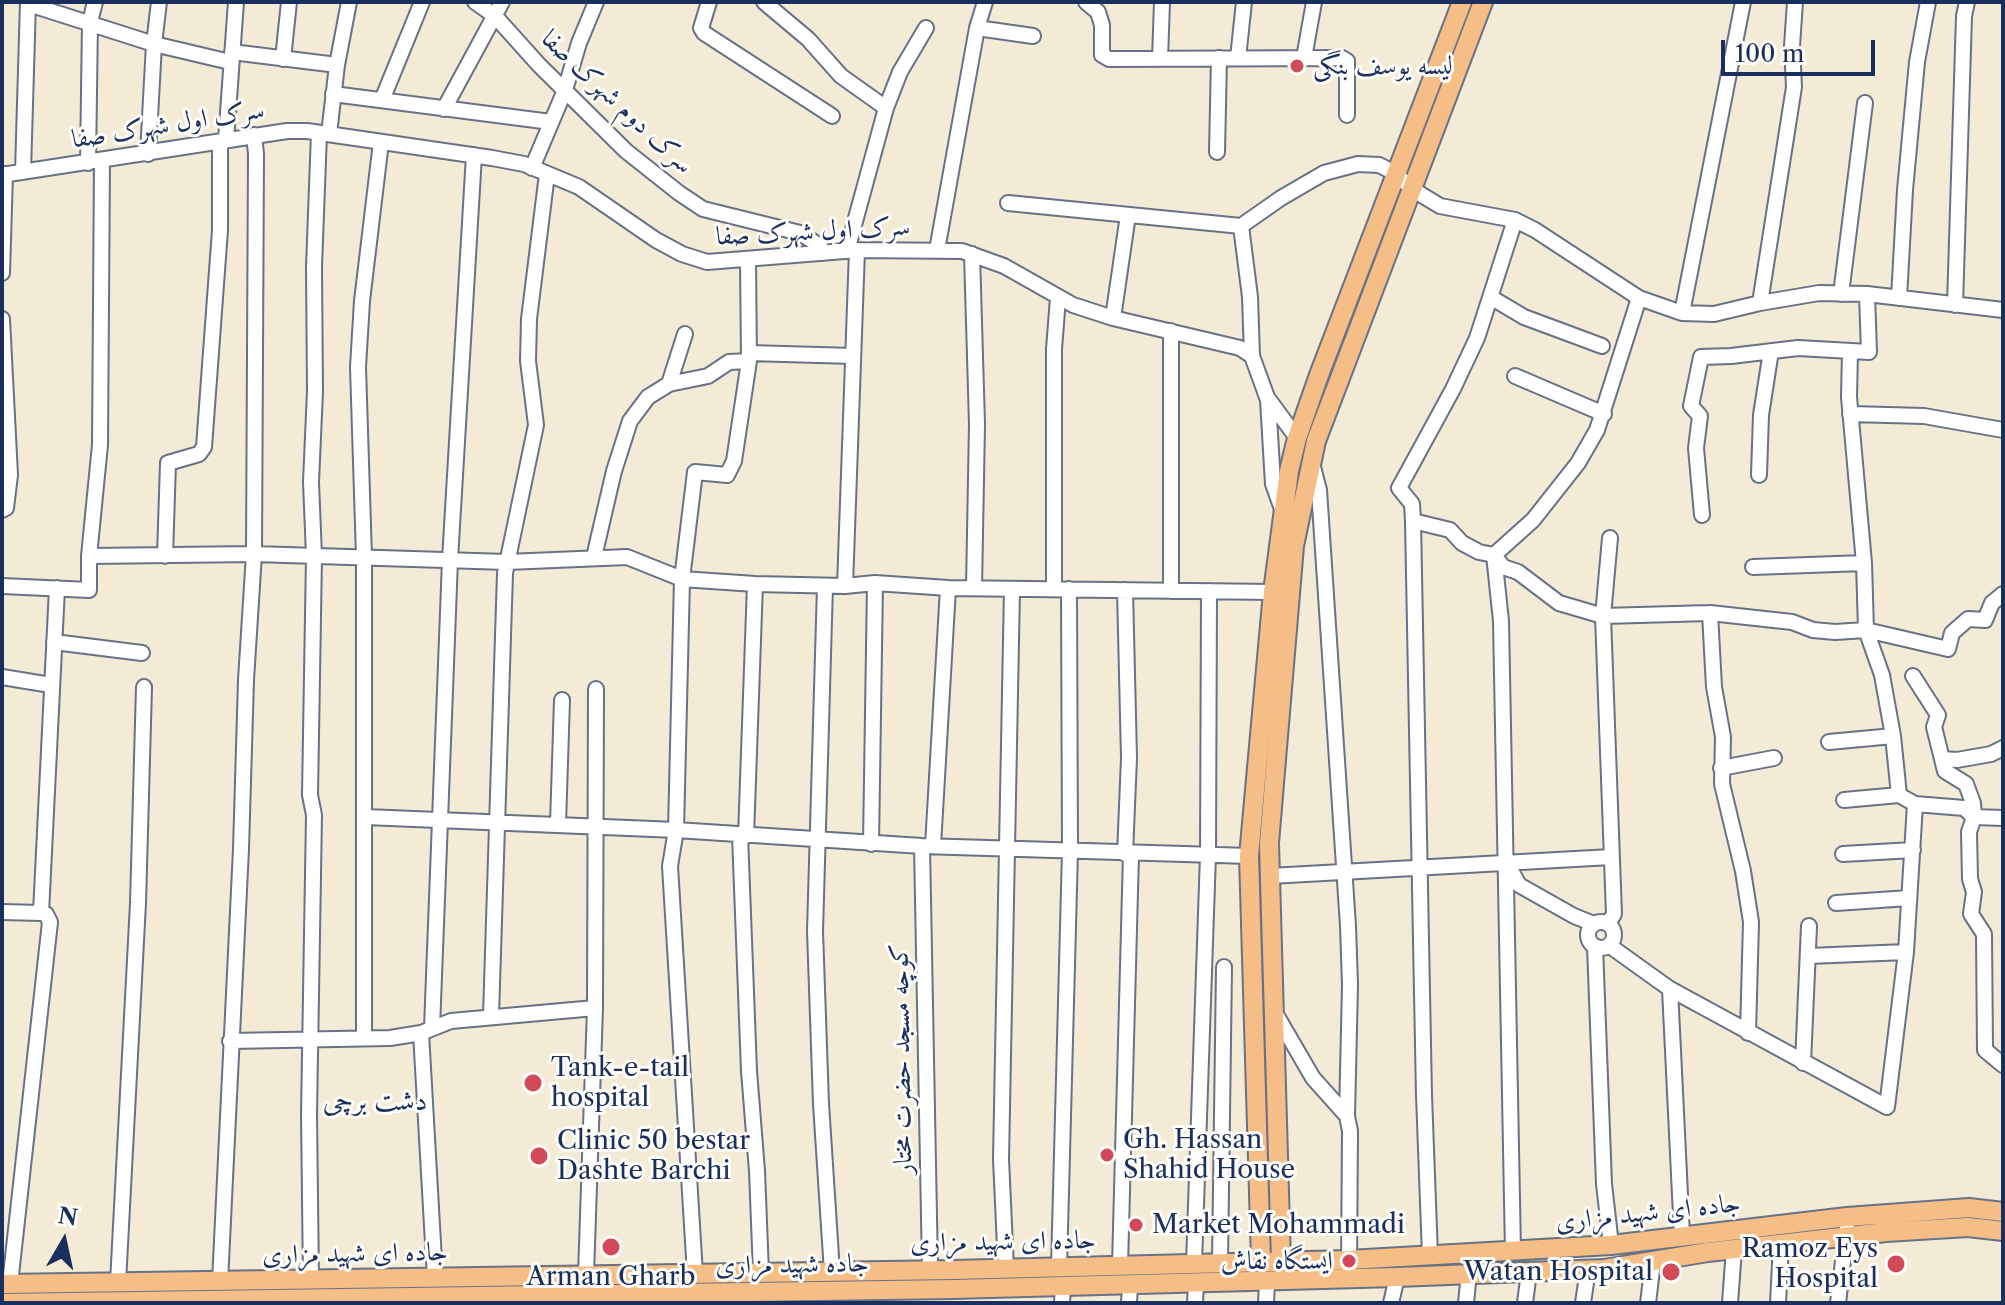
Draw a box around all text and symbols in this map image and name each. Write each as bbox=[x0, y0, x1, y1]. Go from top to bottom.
street label: سرک دوم شهرک صفا bbox=[534, 24, 700, 180]
scale bar bbox=[1725, 24, 1879, 74]
text: 100 m bbox=[1735, 39, 1804, 68]
place label: لیسه یوسف بنگی bbox=[1313, 50, 1453, 82]
marker: لیسه یوسف بنگی bbox=[1288, 57, 1306, 75]
street label: سرک اول شهرک صفا bbox=[70, 94, 266, 156]
street label: سرک اول شهرک صفا bbox=[715, 211, 911, 253]
street label: کوچه مسجد حضرت مختار bbox=[884, 943, 920, 1175]
place label: Tank-e-tail hospital bbox=[551, 1052, 689, 1114]
marker: Tank-e-tail hospital bbox=[522, 1072, 544, 1094]
district label: دشت برچی bbox=[323, 1085, 427, 1119]
place label: Gh. Hassan Shahid House bbox=[1123, 1124, 1295, 1186]
place label: Clinic 50 bestar Dashte Barchi bbox=[557, 1125, 750, 1186]
marker: Clinic 50 bestar Dashte Barchi bbox=[528, 1145, 550, 1167]
marker: Gh. Hassan Shahid House bbox=[1098, 1146, 1116, 1164]
street label: جاده ای شهید مزاری bbox=[1554, 1188, 1742, 1238]
north arrow bbox=[24, 1201, 104, 1281]
text: N bbox=[56, 1202, 79, 1232]
place label: Market Mohammadi bbox=[1152, 1209, 1405, 1241]
marker: Market Mohammadi bbox=[1127, 1216, 1145, 1234]
street label: جاده ای شهید مزاری bbox=[910, 1225, 1096, 1259]
place label: Ramoz Eys Hospital bbox=[1742, 1233, 1878, 1294]
marker: Arman Gharb bbox=[600, 1236, 622, 1258]
street label: جاده ای شهید مزاری bbox=[262, 1237, 448, 1271]
place label: ایستگاه نقاش bbox=[1221, 1245, 1333, 1277]
street label: جاده شهید مزاری bbox=[715, 1248, 869, 1282]
marker: ایستگاه نقاش bbox=[1340, 1252, 1358, 1270]
marker: Ramoz Eys Hospital bbox=[1885, 1253, 1907, 1275]
place label: Watan Hospital bbox=[1464, 1256, 1653, 1288]
place label: Arman Gharb bbox=[527, 1261, 695, 1293]
marker: Watan Hospital bbox=[1660, 1261, 1682, 1283]

